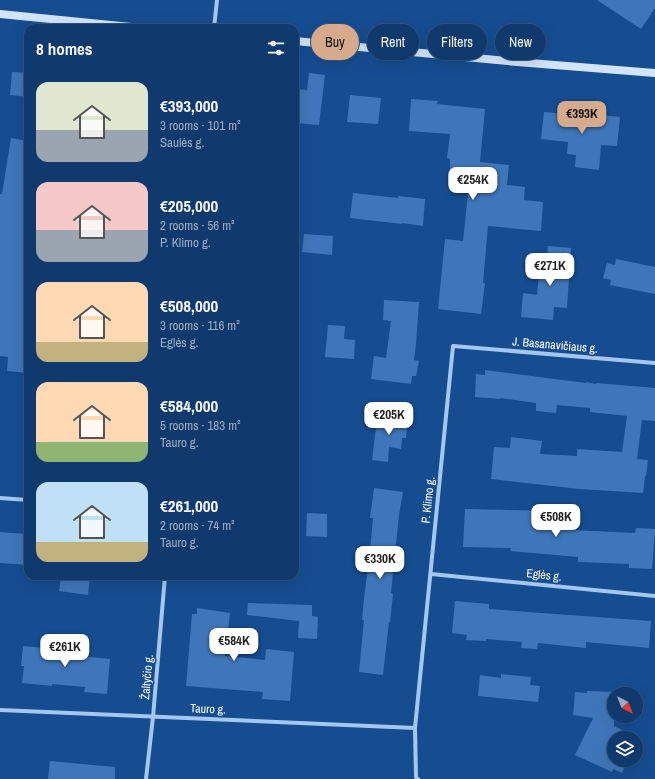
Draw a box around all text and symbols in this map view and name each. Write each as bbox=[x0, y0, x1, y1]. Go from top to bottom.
chip: Buy bbox=[311, 24, 359, 60]
chip: Rent bbox=[367, 24, 419, 60]
chip: Filters bbox=[427, 24, 487, 60]
chip: New bbox=[495, 24, 546, 60]
text: 8 homes bbox=[36, 37, 93, 60]
icon: filters bbox=[265, 37, 287, 59]
text: €393,000 bbox=[160, 94, 218, 117]
icon: home bbox=[68, 98, 116, 146]
pin: €393K bbox=[554, 101, 610, 135]
text: €393K bbox=[566, 105, 598, 122]
text: 3 rooms · 101 m² bbox=[160, 117, 241, 134]
text: Saulės g. bbox=[160, 134, 204, 151]
pin: €254K bbox=[445, 167, 501, 201]
text: €254K bbox=[457, 171, 489, 188]
text: €205,000 bbox=[160, 194, 218, 217]
icon: home bbox=[68, 198, 116, 246]
text: 2 rooms · 56 m² bbox=[160, 217, 235, 234]
text: P. Klimo g. bbox=[160, 234, 211, 251]
pin: €271K bbox=[522, 253, 578, 287]
text: €271K bbox=[534, 257, 566, 274]
text: €508,000 bbox=[160, 294, 218, 317]
icon: home bbox=[68, 298, 116, 346]
text: 3 rooms · 116 m² bbox=[160, 317, 240, 334]
street label: J. Basanavičiaus g. bbox=[512, 333, 598, 357]
text: Eglės g. bbox=[160, 334, 199, 351]
text: €584,000 bbox=[160, 394, 218, 417]
icon: home bbox=[68, 398, 116, 446]
pin: €205K bbox=[361, 402, 417, 436]
text: €205K bbox=[373, 406, 405, 423]
text: 5 rooms · 183 m² bbox=[160, 417, 241, 434]
text: Tauro g. bbox=[160, 434, 199, 451]
street label: P. Klimo g. bbox=[418, 476, 438, 524]
text: €261,000 bbox=[160, 494, 218, 517]
icon: home bbox=[68, 498, 116, 546]
pin: €508K bbox=[528, 504, 584, 538]
text: €508K bbox=[540, 508, 572, 525]
text: 2 rooms · 74 m² bbox=[160, 517, 235, 534]
text: Tauro g. bbox=[160, 534, 199, 551]
pin: €330K bbox=[352, 546, 408, 580]
text: €330K bbox=[364, 550, 396, 567]
street label: Eglės g. bbox=[525, 565, 563, 585]
pin: €584K bbox=[206, 628, 262, 662]
text: €584K bbox=[218, 632, 250, 649]
pin: €261K bbox=[37, 634, 93, 668]
text: €261K bbox=[49, 638, 81, 655]
street label: Žaltyčio g. bbox=[137, 654, 157, 700]
north arrow bbox=[607, 687, 643, 723]
map controls bbox=[607, 687, 643, 767]
street label: Tauro g. bbox=[190, 700, 226, 718]
button: layers bbox=[607, 731, 643, 767]

